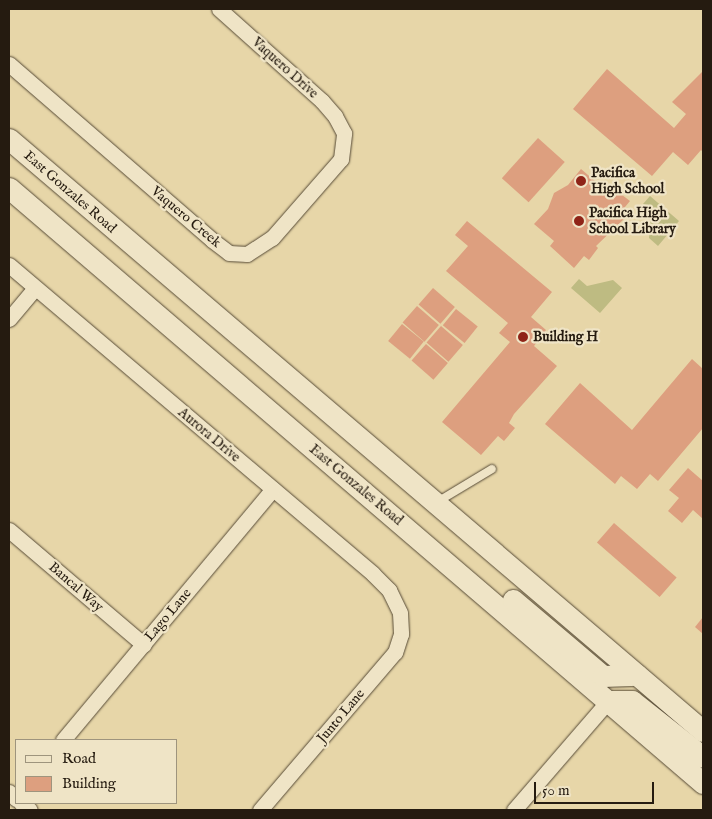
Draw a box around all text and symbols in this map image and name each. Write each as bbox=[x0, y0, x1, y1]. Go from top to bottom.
street label: Vaquero Drive bbox=[248, 34, 322, 102]
street label: East Gonzales Road bbox=[20, 147, 120, 237]
place label: Pacifica High School bbox=[591, 165, 664, 198]
marker: Pacifica High School bbox=[575, 175, 587, 187]
street label: Vaquero Creek bbox=[148, 183, 224, 251]
place label: Pacifica High School Library bbox=[589, 205, 676, 238]
marker: Pacifica High School Library bbox=[573, 215, 585, 227]
place label: Building H bbox=[533, 329, 598, 345]
marker: Building H bbox=[517, 331, 529, 343]
street label: Aurora Drive bbox=[174, 404, 244, 466]
street label: East Gonzales Road bbox=[306, 441, 406, 529]
street label: Bancal Way bbox=[45, 559, 107, 615]
street label: Lago Lane bbox=[141, 585, 195, 645]
street label: Junto Lane bbox=[314, 686, 368, 746]
legend bbox=[15, 739, 178, 804]
text: Road bbox=[62, 749, 96, 768]
scale bar bbox=[537, 772, 657, 804]
text: Building bbox=[62, 774, 116, 793]
text: 50 m bbox=[542, 781, 570, 800]

